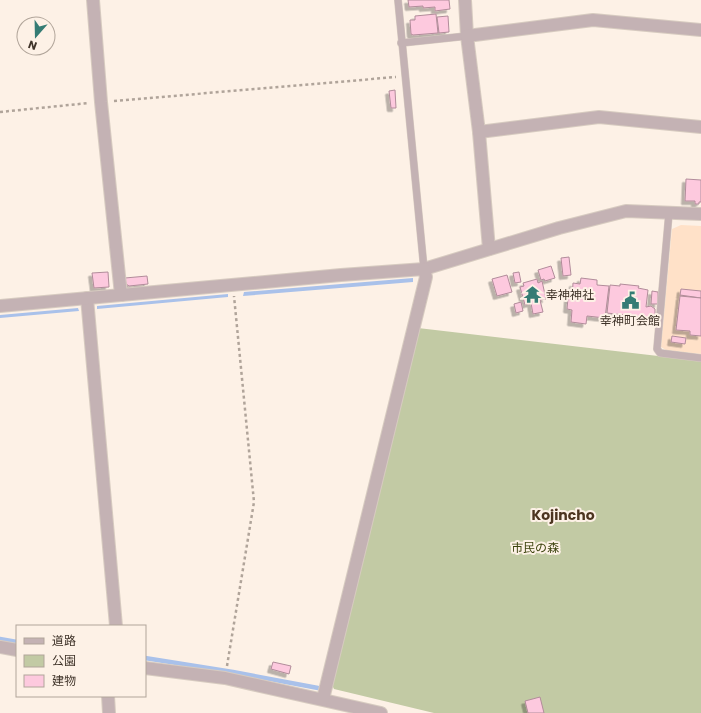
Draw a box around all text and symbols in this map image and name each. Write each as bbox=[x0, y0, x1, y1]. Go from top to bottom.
north arrow bbox=[16, 16, 56, 56]
text: N bbox=[26, 36, 39, 54]
temple icon: 幸神神社 bbox=[523, 284, 543, 304]
place label: 幸神神社 bbox=[546, 286, 594, 303]
public building icon: 幸神町会館 bbox=[620, 291, 640, 311]
place label: 幸神町会館 bbox=[600, 312, 660, 329]
district label: Kojincho bbox=[531, 505, 595, 525]
park label: 市民の森 bbox=[511, 539, 559, 556]
legend bbox=[16, 625, 146, 697]
text: 道路 bbox=[52, 632, 76, 649]
text: 公園 bbox=[52, 652, 76, 669]
text: 建物 bbox=[52, 672, 76, 689]

